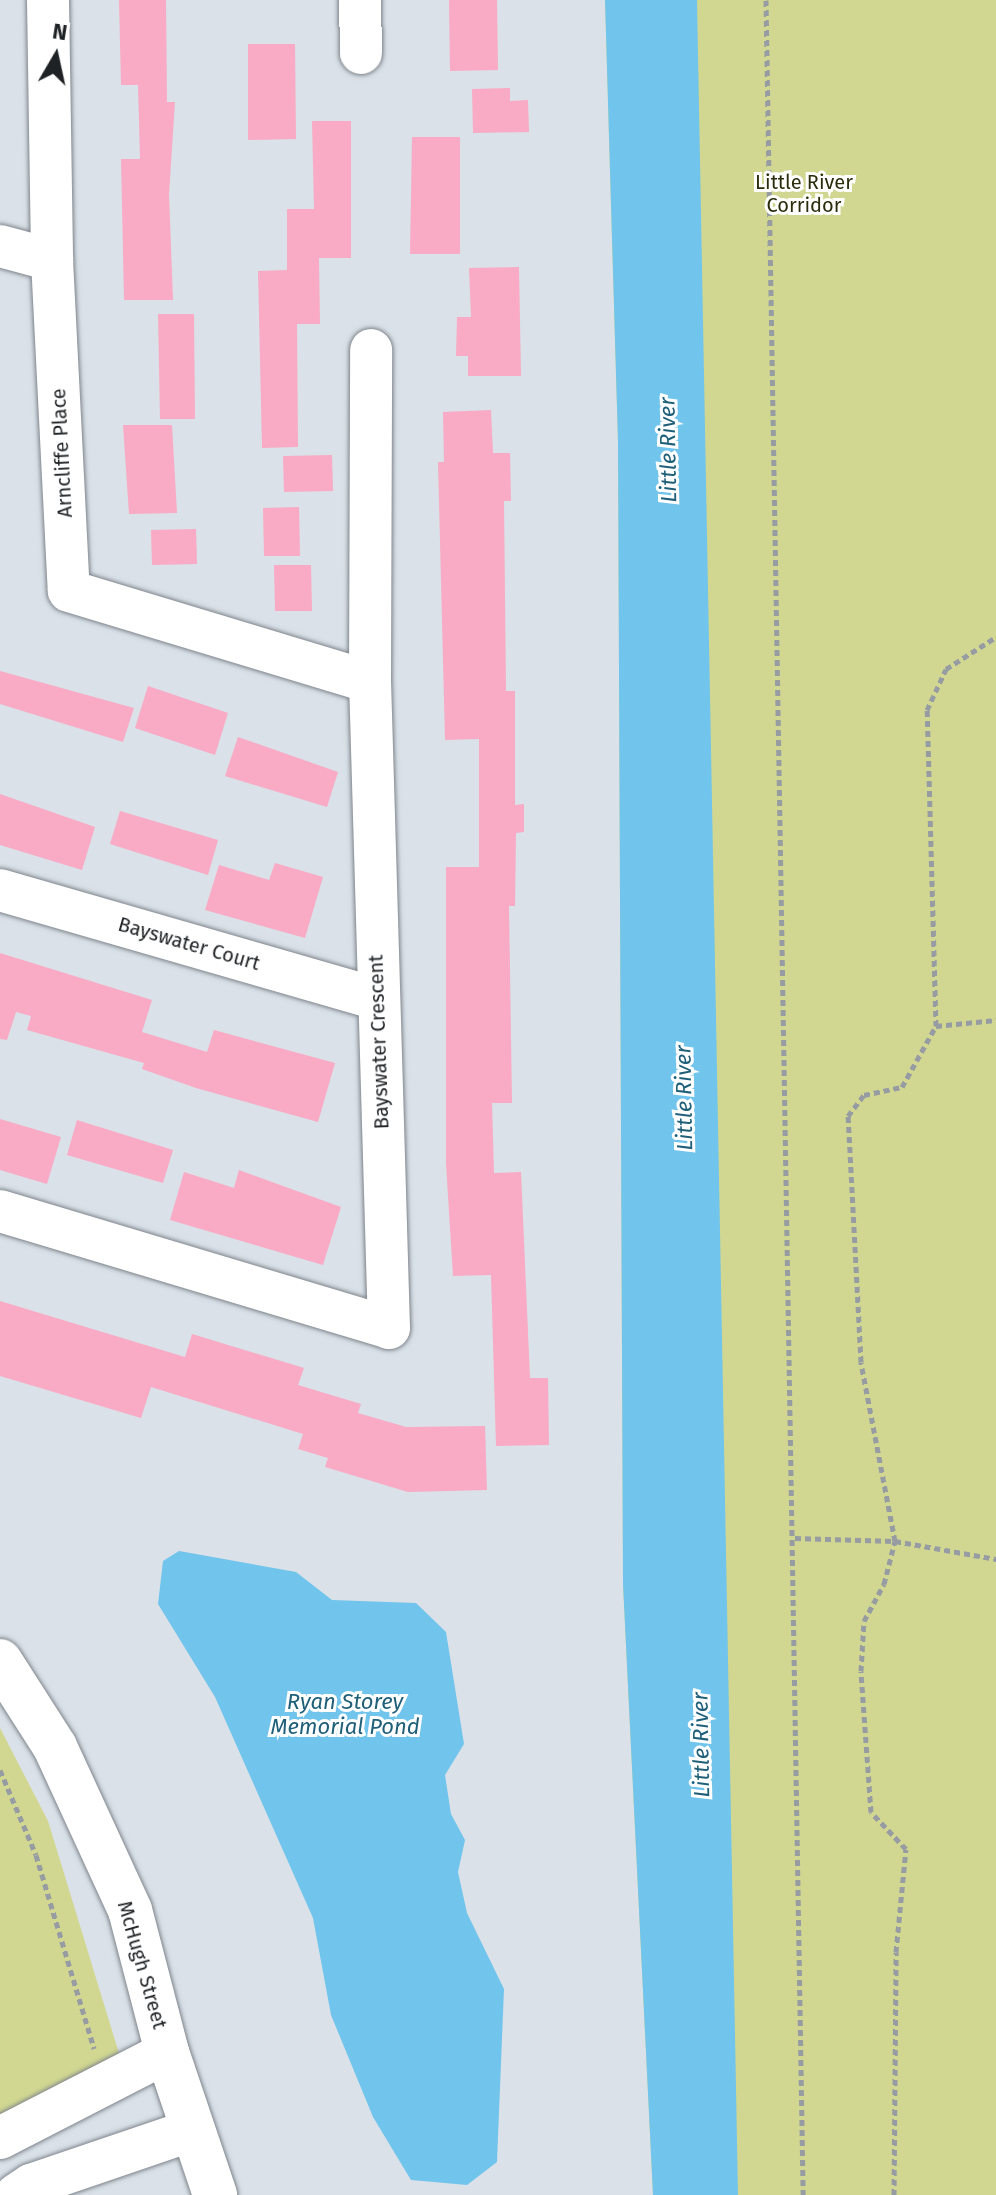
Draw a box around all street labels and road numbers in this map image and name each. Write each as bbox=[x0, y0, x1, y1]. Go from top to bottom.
street label: Arncliffe Place bbox=[47, 388, 77, 518]
street label: Bayswater Court bbox=[115, 912, 263, 976]
street label: Bayswater Crescent bbox=[364, 954, 394, 1130]
street label: McHugh Street bbox=[112, 1898, 172, 2032]

